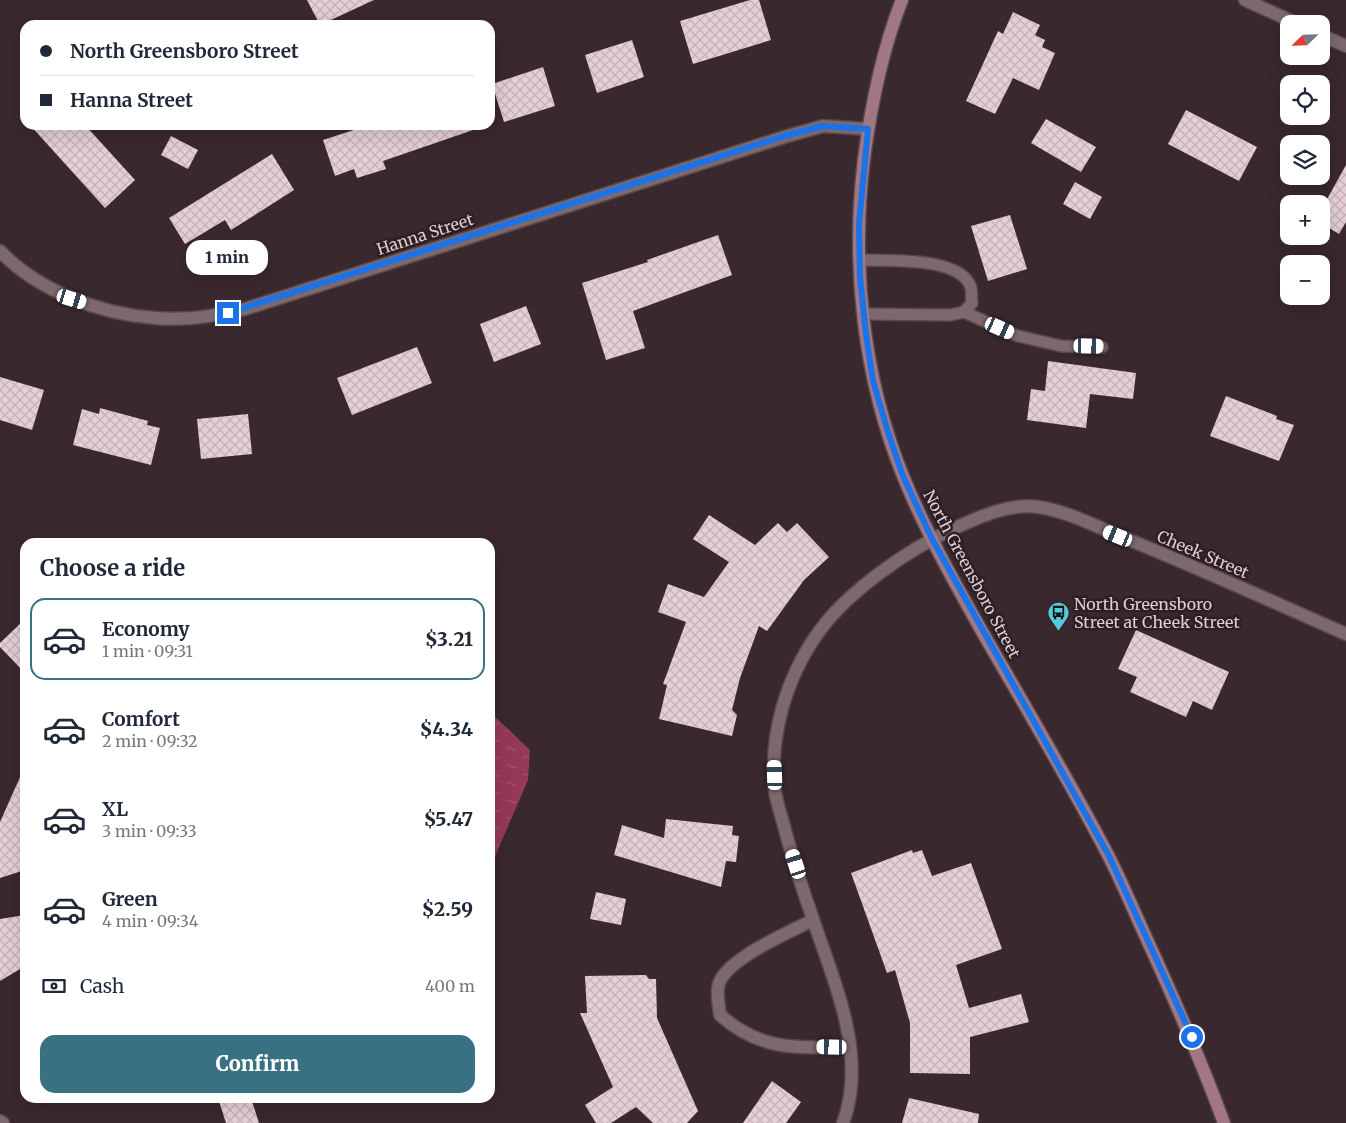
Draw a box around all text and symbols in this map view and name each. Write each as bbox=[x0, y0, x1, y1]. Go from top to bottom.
north arrow bbox=[1280, 15, 1330, 65]
map controls bbox=[1280, 15, 1330, 305]
text: North Greensboro Street bbox=[70, 39, 299, 63]
button: locate bbox=[1280, 75, 1330, 125]
text: Hanna Street bbox=[70, 88, 193, 112]
button: layers bbox=[1280, 135, 1330, 185]
button: + bbox=[1280, 195, 1330, 245]
street label: Hanna Street bbox=[374, 209, 477, 259]
callout: 1 min bbox=[187, 240, 269, 276]
text: 1 min bbox=[205, 247, 249, 267]
button: − bbox=[1280, 255, 1330, 305]
car bbox=[55, 287, 88, 311]
route end bbox=[217, 302, 239, 324]
car bbox=[983, 315, 1016, 341]
car bbox=[1073, 338, 1104, 354]
street label: North Greensboro Street bbox=[919, 486, 1025, 662]
car bbox=[1101, 523, 1134, 549]
street label: Cheek Street bbox=[1154, 526, 1253, 583]
text: Choose a ride bbox=[40, 554, 185, 582]
place label: North Greensboro Street at Cheek Street bbox=[1074, 594, 1240, 632]
bus stop icon: North Greensboro Street at Cheek Street bbox=[1046, 601, 1070, 632]
icon: car bbox=[42, 617, 87, 662]
text: Economy bbox=[102, 617, 190, 641]
text: $3.21 bbox=[425, 627, 473, 651]
text: 1 min · 09:31 bbox=[102, 641, 193, 661]
icon: car bbox=[42, 707, 87, 752]
text: Comfort bbox=[102, 707, 180, 731]
text: $4.34 bbox=[420, 717, 473, 741]
text: 2 min · 09:32 bbox=[102, 731, 198, 751]
car bbox=[766, 760, 783, 790]
icon: car bbox=[42, 797, 87, 842]
text: XL bbox=[102, 797, 128, 821]
text: $5.47 bbox=[424, 807, 473, 831]
text: 3 min · 09:33 bbox=[102, 821, 197, 841]
car bbox=[784, 847, 807, 881]
icon: car bbox=[42, 887, 87, 932]
text: Green bbox=[102, 887, 158, 911]
text: $2.59 bbox=[422, 897, 473, 921]
text: 4 min · 09:34 bbox=[102, 911, 199, 931]
icon: cash bbox=[40, 972, 68, 1000]
text: Cash bbox=[80, 974, 124, 998]
text: 400 m bbox=[425, 976, 475, 996]
route start bbox=[1181, 1026, 1203, 1048]
button: Confirm bbox=[40, 1035, 475, 1093]
car bbox=[816, 1039, 847, 1055]

